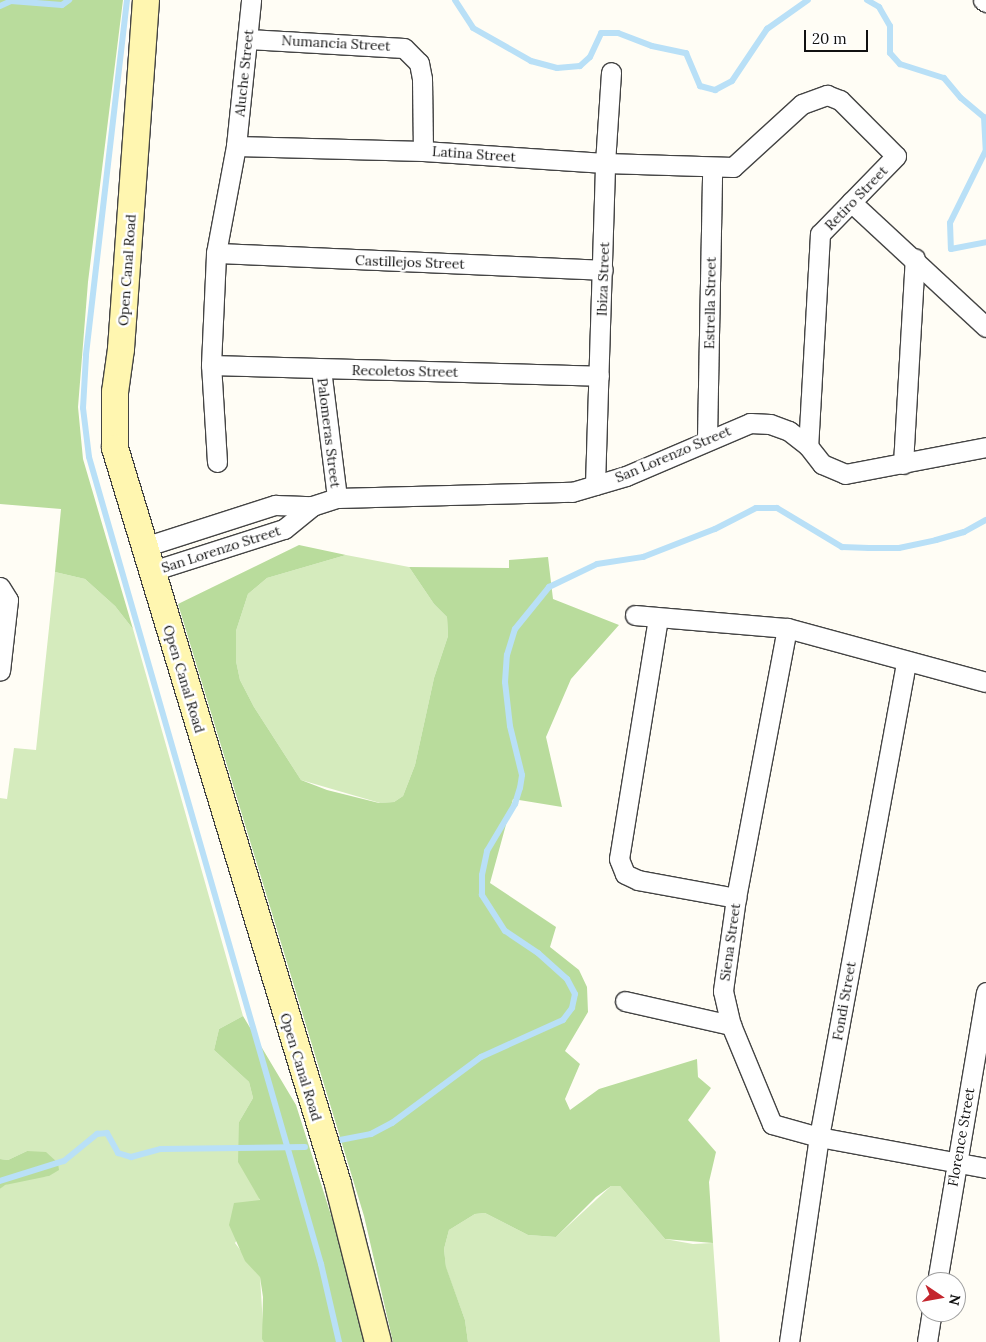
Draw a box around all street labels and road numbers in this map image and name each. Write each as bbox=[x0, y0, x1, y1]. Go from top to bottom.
street label: Aluche Street bbox=[231, 29, 257, 117]
street label: Numancia Street bbox=[281, 32, 391, 54]
street label: Latina Street bbox=[432, 143, 516, 165]
street label: Retiro Street bbox=[821, 162, 891, 234]
street label: Open Canal Road bbox=[115, 214, 139, 326]
street label: Ibiza Street bbox=[593, 241, 613, 317]
street label: Castillejos Street bbox=[355, 252, 465, 272]
street label: Estrella Street bbox=[701, 257, 719, 349]
street label: Recoletos Street bbox=[352, 362, 458, 380]
street label: Palomeras Street bbox=[314, 377, 344, 489]
street label: San Lorenzo Street bbox=[613, 422, 733, 486]
street label: San Lorenzo Street bbox=[159, 522, 283, 576]
street label: Open Canal Road bbox=[160, 623, 208, 735]
street label: Siena Street bbox=[716, 902, 744, 982]
street label: Fondi Street bbox=[829, 960, 859, 1042]
street label: Open Canal Road bbox=[277, 1011, 325, 1123]
street label: Florence Street bbox=[944, 1086, 978, 1188]

